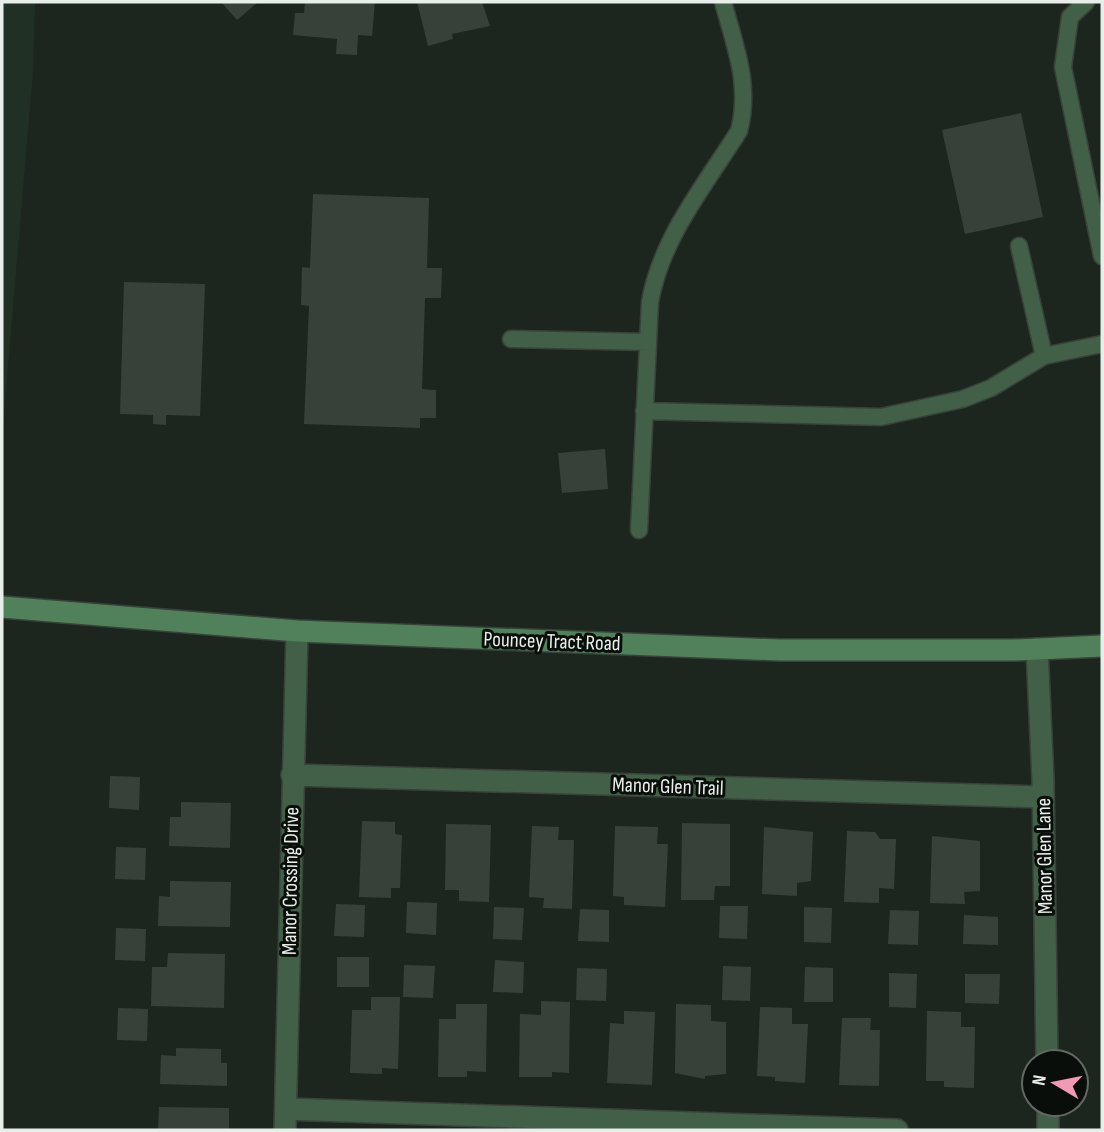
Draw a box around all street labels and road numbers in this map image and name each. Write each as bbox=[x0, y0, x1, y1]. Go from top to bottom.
street label: Pouncey Tract Road bbox=[483, 627, 621, 656]
street label: Manor Glen Trail bbox=[612, 772, 724, 801]
street label: Manor Glen Lane bbox=[1031, 798, 1058, 914]
street label: Manor Crossing Drive bbox=[277, 807, 304, 955]

